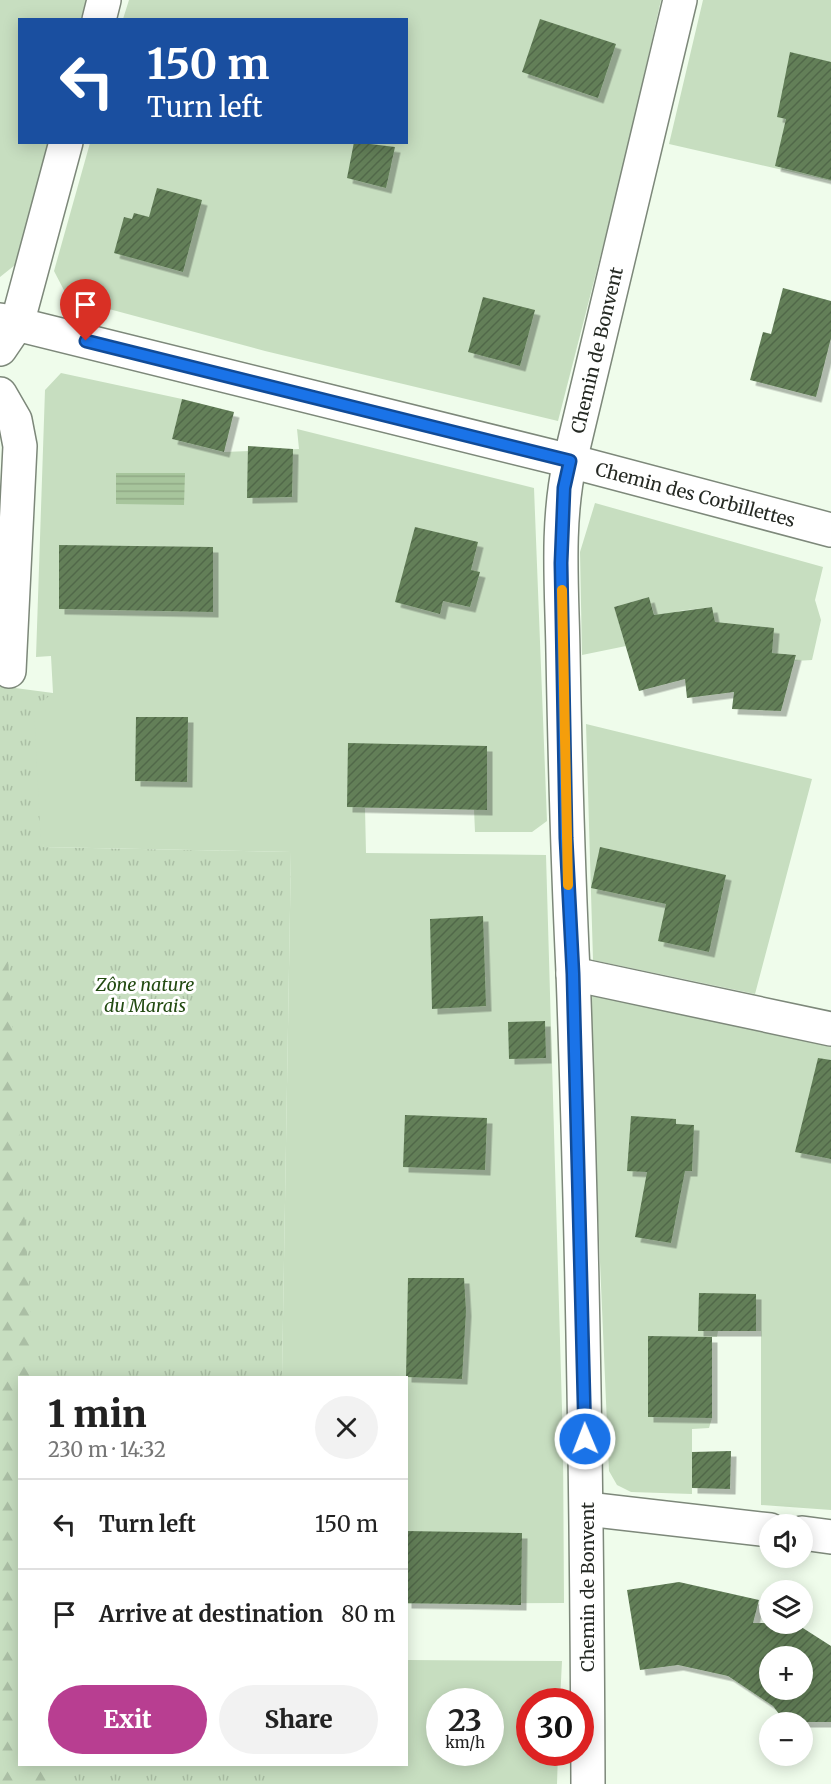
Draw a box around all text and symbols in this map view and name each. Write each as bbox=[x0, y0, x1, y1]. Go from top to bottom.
text: 150 m bbox=[147, 38, 269, 90]
icon: left bbox=[48, 42, 126, 120]
text: Turn left bbox=[147, 90, 262, 124]
street label: Chemin de Bonvent bbox=[566, 265, 627, 436]
pin bbox=[60, 279, 111, 341]
icon: arrive bbox=[69, 288, 102, 321]
street label: Chemin des Corbillettes bbox=[593, 457, 798, 532]
park label: Zône nature du Marais bbox=[95, 973, 194, 1017]
text: 1 min bbox=[48, 1392, 147, 1437]
button: close bbox=[315, 1396, 378, 1459]
position arrow bbox=[553, 1407, 617, 1471]
text: 230 m · 14:32 bbox=[48, 1437, 166, 1462]
street label: Chemin de Bonvent bbox=[576, 1502, 599, 1672]
icon: left bbox=[48, 1508, 81, 1541]
text: Turn left bbox=[99, 1510, 196, 1538]
text: 150 m bbox=[315, 1510, 378, 1538]
map controls bbox=[759, 1514, 813, 1766]
button: sound bbox=[759, 1514, 813, 1568]
button: layers bbox=[759, 1580, 813, 1634]
icon: arrive bbox=[48, 1598, 81, 1631]
text: Arrive at destination bbox=[99, 1600, 323, 1628]
text: 80 m bbox=[341, 1600, 395, 1628]
button: + bbox=[759, 1646, 813, 1700]
button: Exit bbox=[48, 1685, 207, 1754]
button: Share bbox=[219, 1685, 378, 1754]
speed limit sign: 30 bbox=[516, 1688, 594, 1766]
text: 23 bbox=[448, 1701, 482, 1739]
button: − bbox=[759, 1712, 813, 1766]
text: km/h bbox=[445, 1733, 485, 1752]

